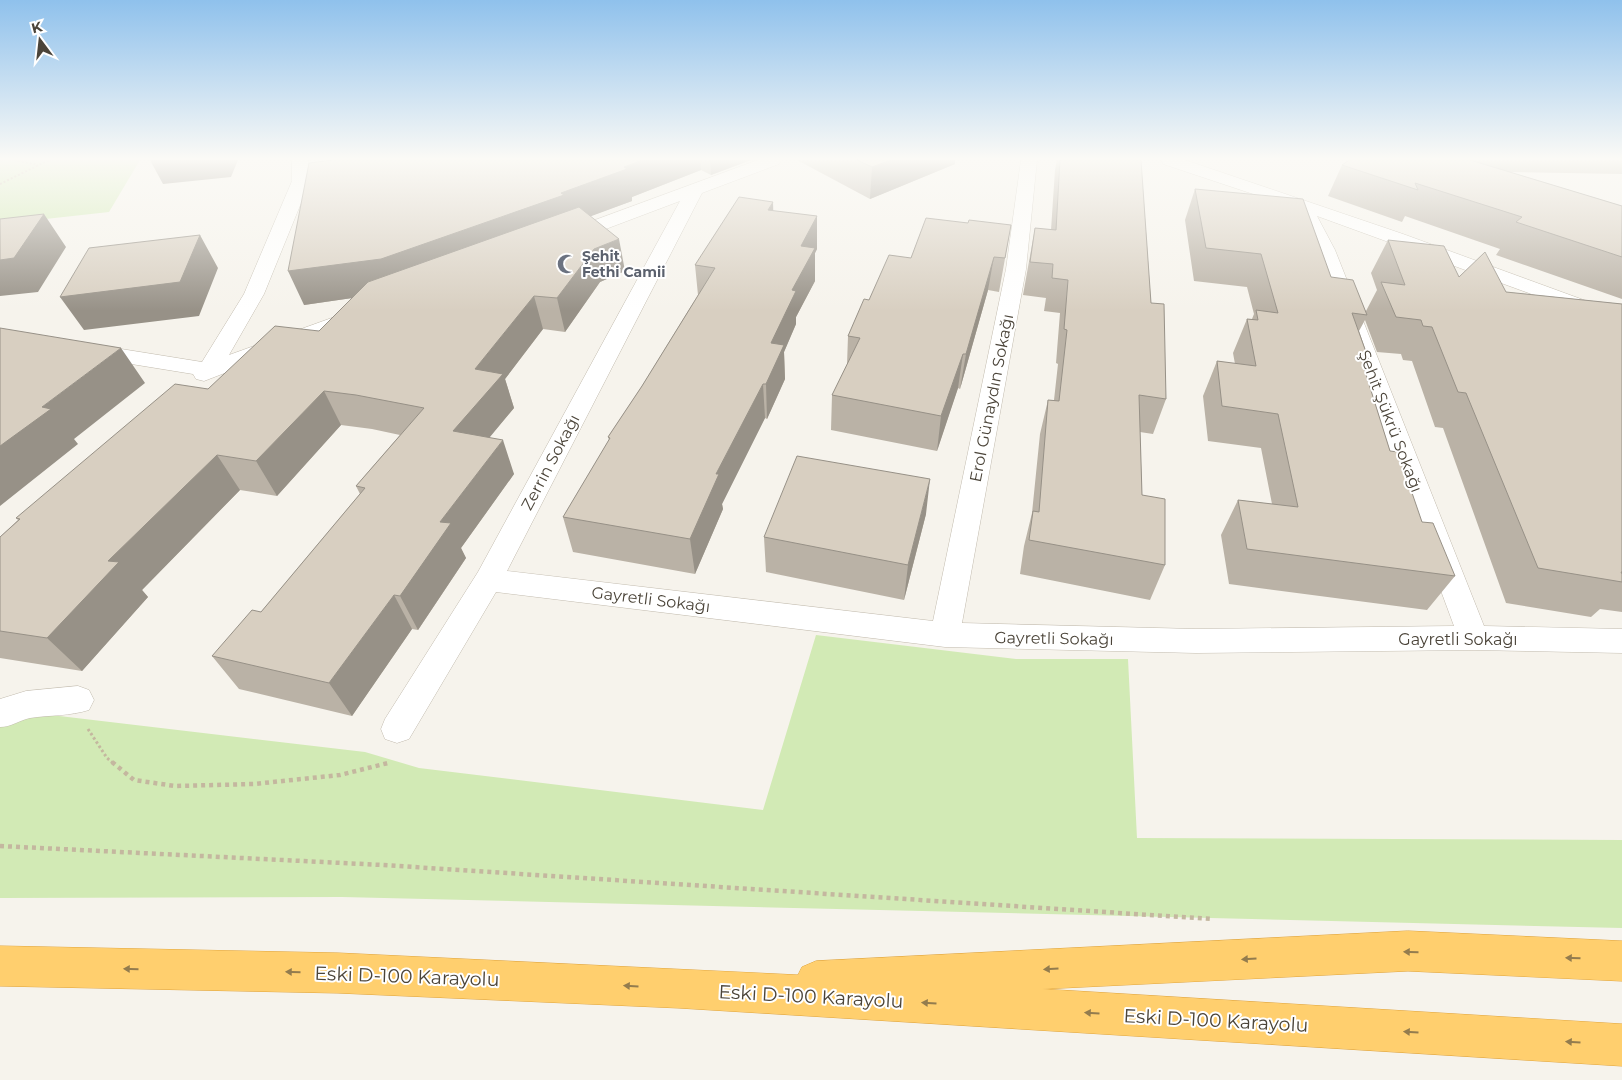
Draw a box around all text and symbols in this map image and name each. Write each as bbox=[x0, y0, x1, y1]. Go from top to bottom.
north arrow bbox=[15, 15, 65, 65]
text: K bbox=[29, 17, 45, 37]
place label: Şehit Fethi Camii bbox=[582, 247, 665, 281]
mosque icon: Şehit Fethi Camii bbox=[556, 253, 578, 275]
street label: Erol Günaydın Sokağı bbox=[966, 312, 1017, 484]
street label: Şehit Şükrü Sokağı bbox=[1355, 347, 1426, 495]
street label: Zerrin Sokağı bbox=[517, 411, 584, 513]
street label: Gayretli Sokağı bbox=[591, 583, 711, 616]
street label: Gayretli Sokağı bbox=[994, 628, 1114, 649]
street label: Gayretli Sokağı bbox=[1398, 630, 1518, 649]
one-way arrow bbox=[1403, 948, 1419, 956]
one-way arrow bbox=[1565, 954, 1581, 962]
one-way arrow bbox=[1240, 956, 1256, 964]
street label: Eski D-100 Karayolu bbox=[314, 962, 500, 991]
one-way arrow bbox=[123, 965, 139, 973]
one-way arrow bbox=[1043, 966, 1059, 974]
one-way arrow bbox=[285, 968, 301, 976]
street label: Eski D-100 Karayolu bbox=[718, 980, 904, 1013]
one-way arrow bbox=[622, 982, 638, 990]
one-way arrow bbox=[921, 999, 937, 1007]
street label: Eski D-100 Karayolu bbox=[1123, 1004, 1309, 1037]
one-way arrow bbox=[1083, 1008, 1099, 1016]
one-way arrow bbox=[1403, 1028, 1419, 1036]
one-way arrow bbox=[1565, 1037, 1581, 1045]

